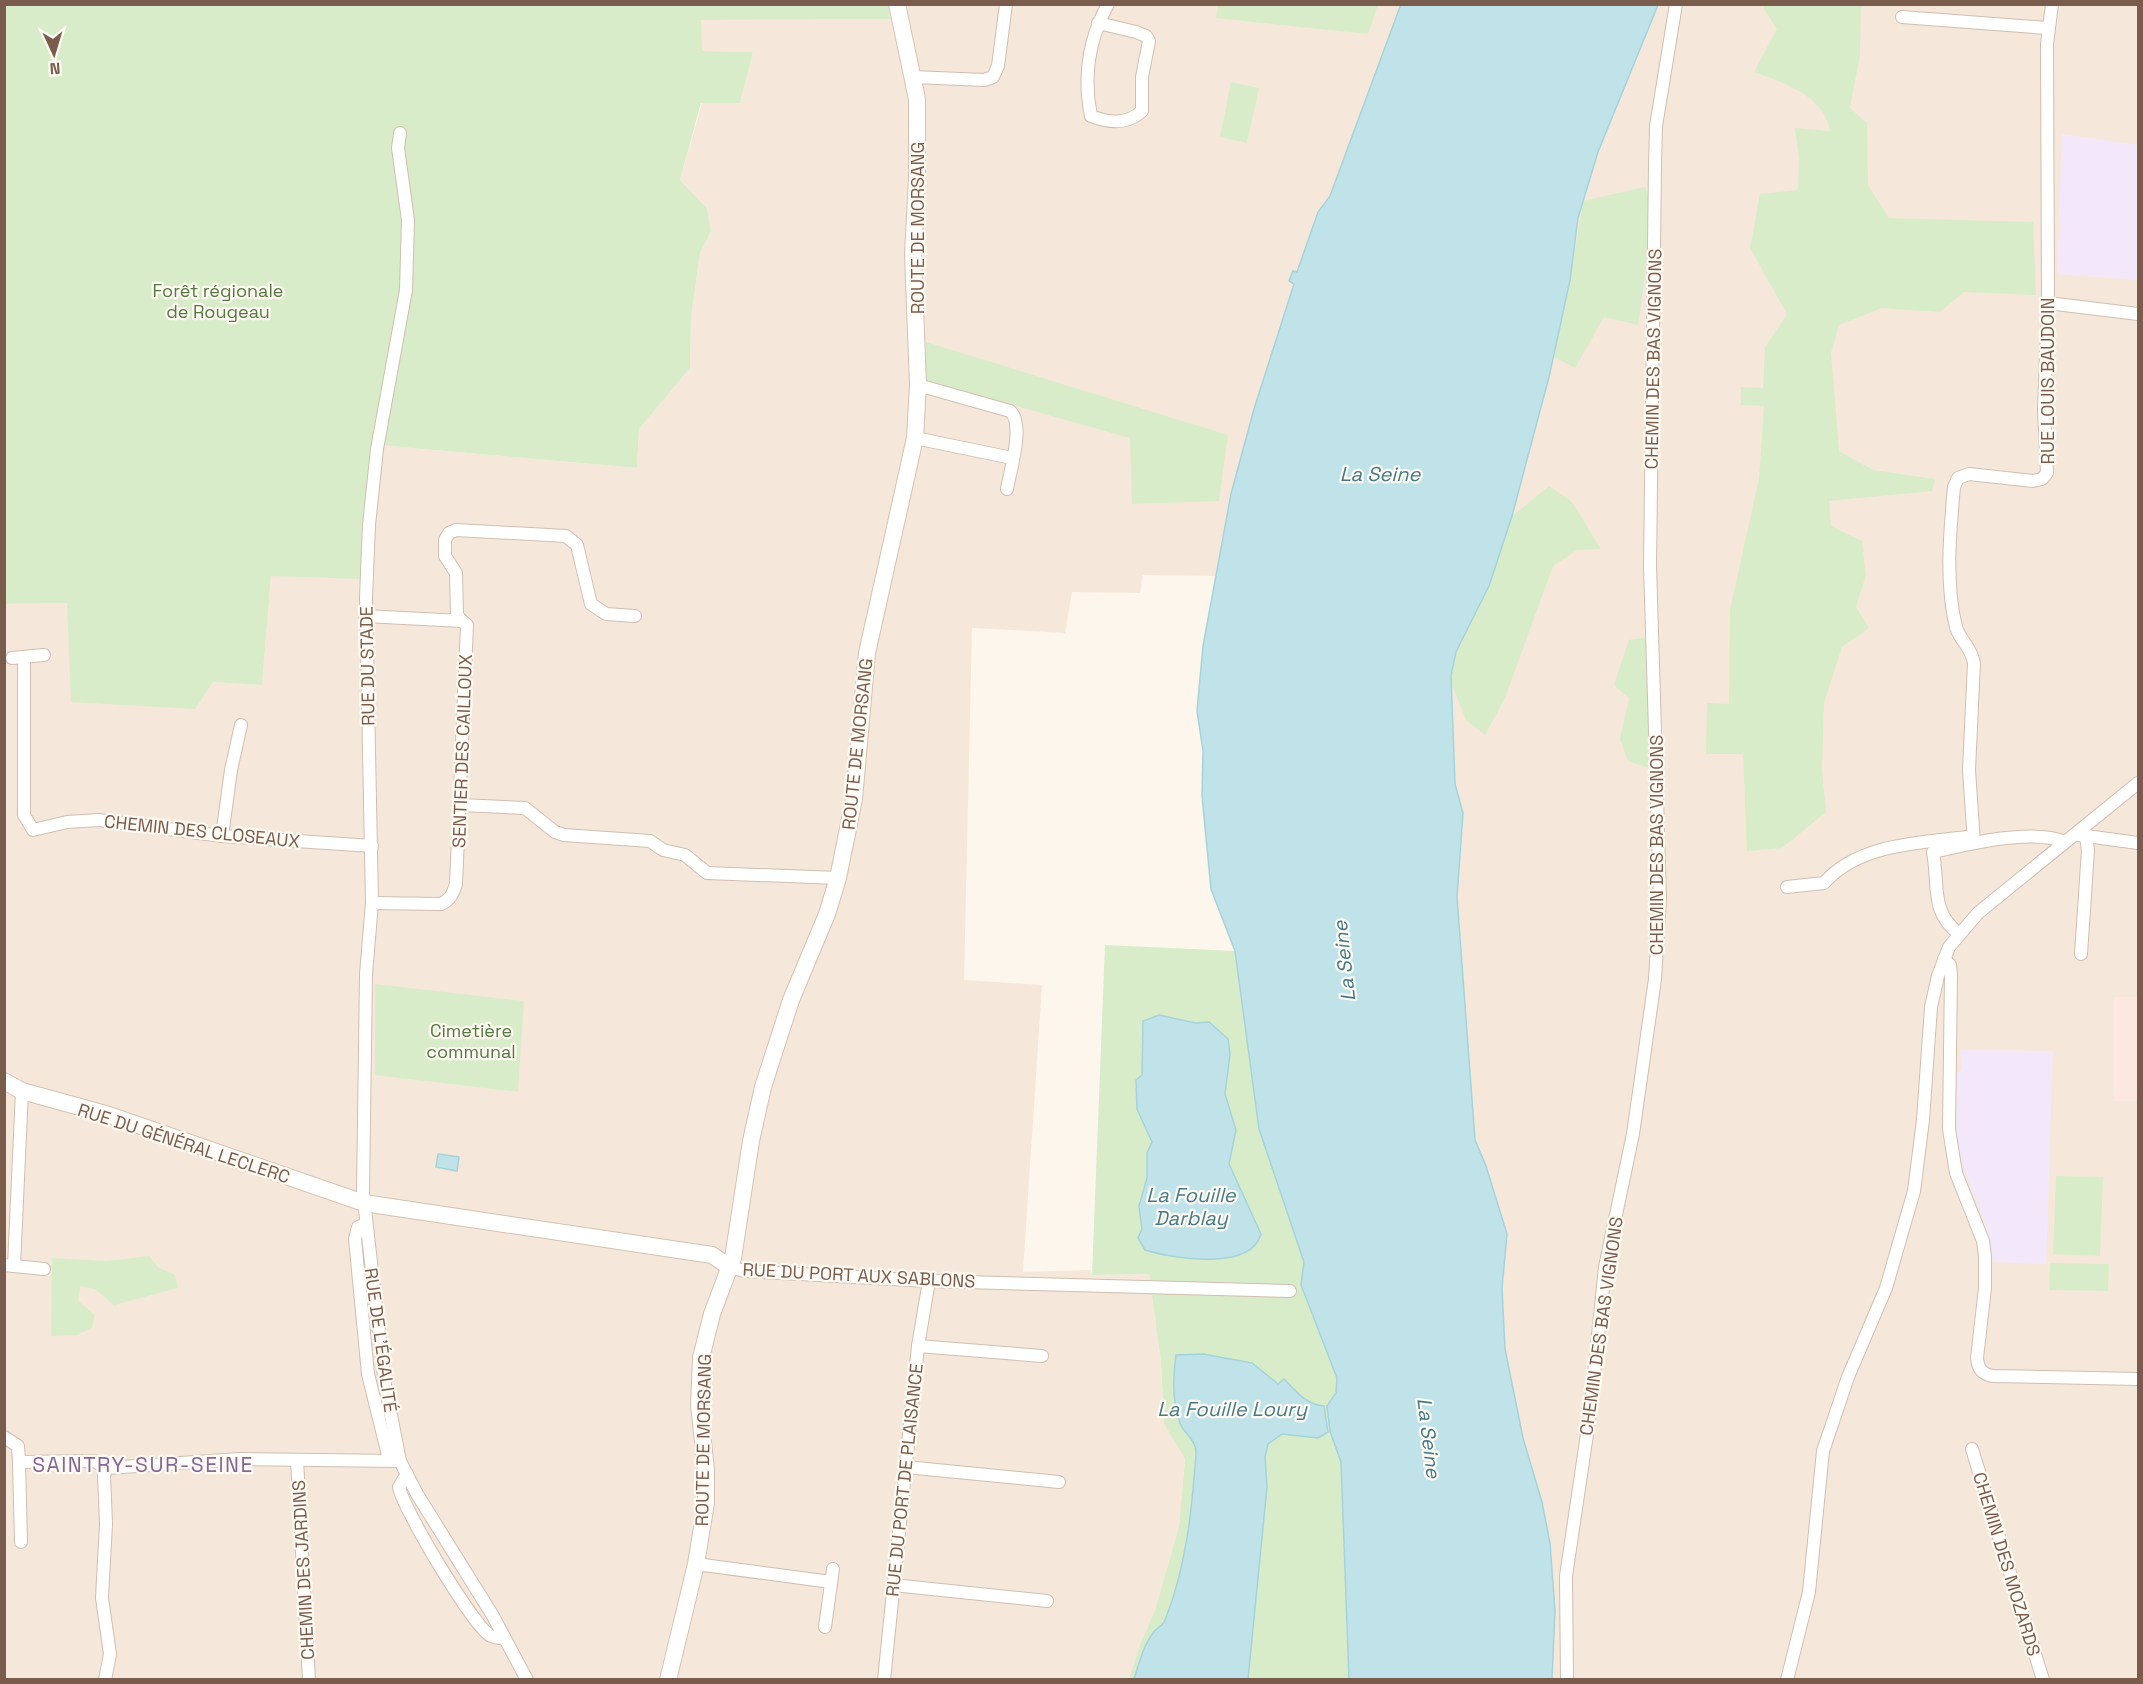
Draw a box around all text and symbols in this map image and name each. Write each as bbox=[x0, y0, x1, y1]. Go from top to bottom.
north arrow bbox=[24, 24, 84, 84]
text: N bbox=[49, 58, 61, 79]
street label: ROUTE DE MORSANG bbox=[906, 142, 929, 314]
street label: CHEMIN DES BAS VIGNONS bbox=[1640, 248, 1666, 470]
park label: Forêt régionale de Rougeau bbox=[152, 279, 284, 323]
street label: RUE LOUIS BAUDOIN bbox=[2036, 298, 2059, 464]
water label: La Seine bbox=[1340, 461, 1421, 487]
street label: RUE DU STADE bbox=[354, 606, 380, 726]
street label: SENTIER DES CAILLOUX bbox=[447, 654, 477, 848]
street label: ROUTE DE MORSANG bbox=[837, 657, 877, 831]
street label: CHEMIN DES BAS VIGNONS bbox=[1645, 735, 1668, 955]
street label: CHEMIN DES CLOSEAUX bbox=[103, 809, 301, 853]
water label: La Seine bbox=[1327, 918, 1361, 1002]
park label: Cimetière communal bbox=[426, 1019, 516, 1063]
street label: RUE DU GÉNÉRAL LECLERC bbox=[75, 1098, 293, 1188]
water label: La Fouille Darblay bbox=[1146, 1182, 1237, 1231]
street label: CHEMIN DES BAS VIGNONS bbox=[1574, 1215, 1628, 1437]
street label: RUE DU PORT AUX SABLONS bbox=[742, 1257, 976, 1293]
street label: RUE DE L'ÉGALITÉ bbox=[359, 1266, 403, 1414]
street label: ROUTE DE MORSANG bbox=[690, 1354, 716, 1526]
street label: RUE DU PORT DE PLAISANCE bbox=[880, 1362, 928, 1598]
water label: La Fouille Loury bbox=[1157, 1396, 1309, 1422]
water label: La Seine bbox=[1411, 1396, 1447, 1481]
district label: SAINTRY-SUR-SEINE bbox=[32, 1451, 254, 1478]
street label: CHEMIN DES MOZARDS bbox=[1968, 1469, 2046, 1659]
street label: CHEMIN DES JARDINS bbox=[287, 1480, 319, 1660]

